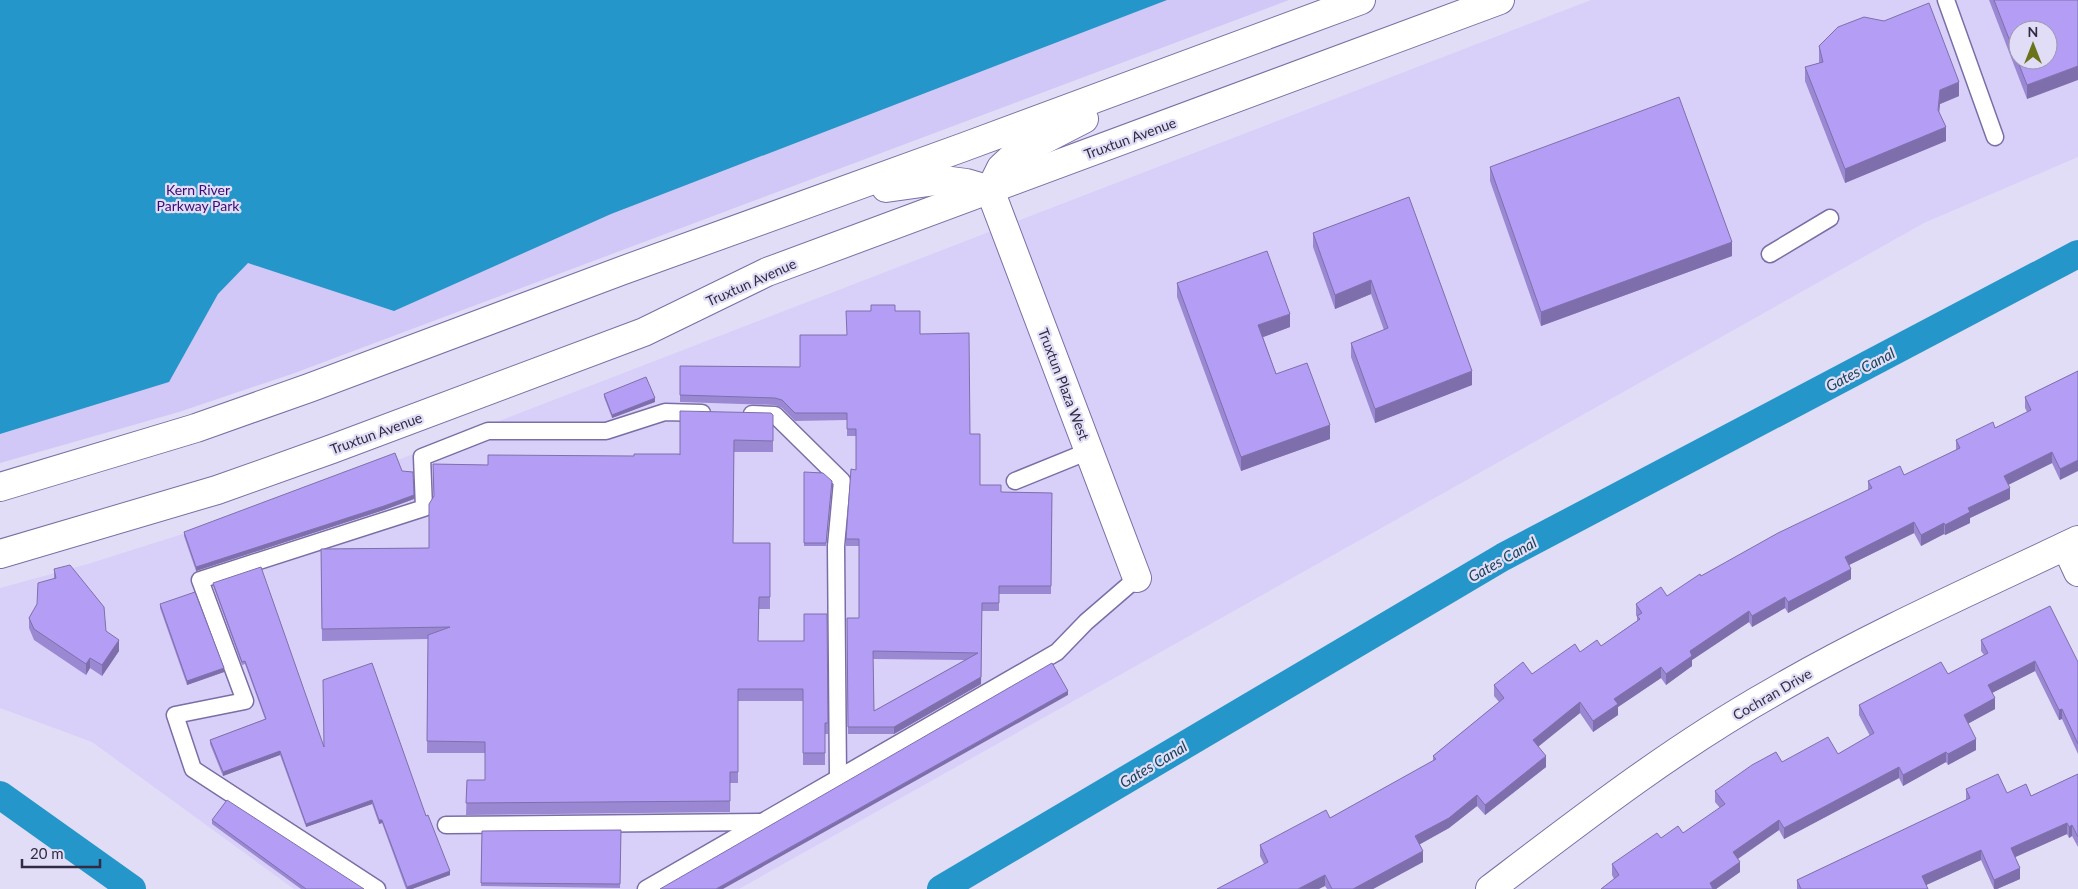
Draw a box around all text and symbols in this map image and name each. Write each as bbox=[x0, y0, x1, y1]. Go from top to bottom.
north arrow bbox=[2008, 20, 2058, 70]
text: N bbox=[2028, 23, 2038, 40]
street label: Truxtun Avenue bbox=[1082, 113, 1178, 163]
park label: Kern River Parkway Park bbox=[157, 181, 240, 214]
street label: Truxtun Avenue bbox=[703, 255, 799, 309]
street label: Truxtun Plaza West bbox=[1035, 326, 1093, 442]
water label: Gates Canal bbox=[1822, 343, 1898, 395]
street label: Truxtun Avenue bbox=[328, 408, 424, 458]
water label: Gates Canal bbox=[1465, 533, 1540, 585]
street label: Cochran Drive bbox=[1729, 665, 1815, 723]
water label: Gates Canal bbox=[1116, 737, 1191, 791]
scale bar bbox=[22, 836, 100, 868]
text: 20 m bbox=[30, 844, 64, 862]

